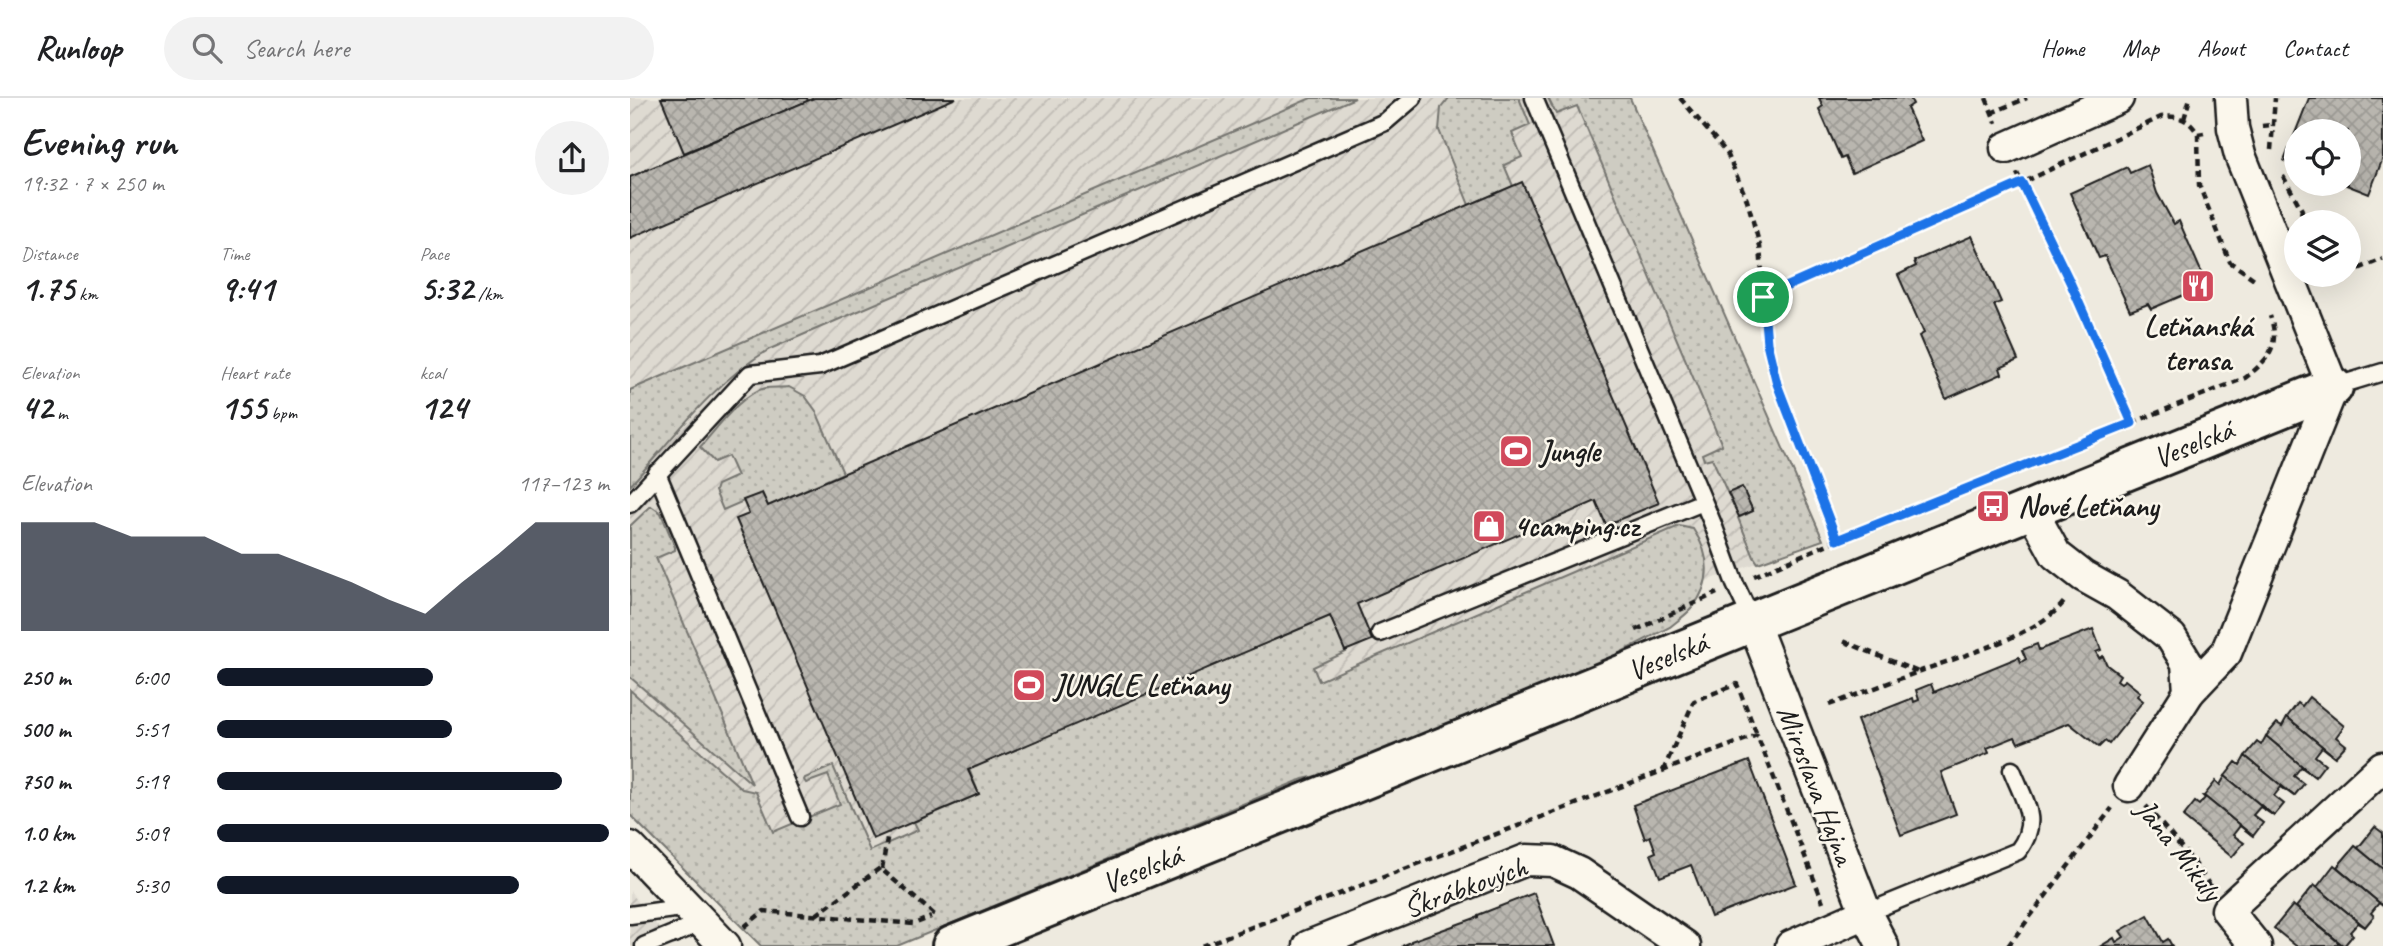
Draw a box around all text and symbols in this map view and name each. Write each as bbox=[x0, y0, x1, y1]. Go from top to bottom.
search box bbox=[164, 17, 654, 80]
text: Runloop bbox=[35, 27, 122, 69]
icon: search bbox=[188, 29, 226, 67]
text: Search here bbox=[244, 32, 349, 65]
text: Home bbox=[2041, 33, 2084, 63]
text: Map bbox=[2122, 33, 2159, 63]
text: About bbox=[2197, 33, 2245, 63]
text: Contact bbox=[2283, 33, 2348, 63]
text: Evening run bbox=[21, 119, 177, 166]
map controls bbox=[2284, 119, 2361, 287]
button: locate bbox=[2284, 119, 2361, 196]
button: share bbox=[535, 121, 609, 195]
text: 19:32 · 7 × 250 m bbox=[21, 169, 164, 198]
button: layers bbox=[2284, 210, 2361, 287]
text: Distance bbox=[21, 242, 78, 266]
text: Time bbox=[220, 242, 249, 266]
text: Pace bbox=[420, 242, 449, 266]
text: 1.75 bbox=[21, 266, 74, 311]
text: 9:41 bbox=[220, 266, 274, 311]
text: 5:32 bbox=[420, 266, 473, 311]
pin bbox=[1733, 267, 1793, 327]
restaurant icon: Letňanská terasa bbox=[2179, 267, 2217, 305]
icon: arrive bbox=[1744, 278, 1782, 316]
text: km bbox=[74, 282, 98, 306]
text: /km bbox=[473, 282, 503, 306]
place label: Letňanská terasa bbox=[2144, 307, 2255, 379]
text: Elevation bbox=[21, 361, 79, 385]
text: Heart rate bbox=[220, 361, 290, 385]
text: kcal bbox=[420, 361, 445, 385]
text: 42 bbox=[21, 385, 53, 430]
text: 155 bbox=[220, 385, 266, 430]
text: 124 bbox=[420, 385, 467, 430]
text: m bbox=[53, 401, 68, 425]
text: bpm bbox=[266, 401, 297, 425]
street label: Veselská bbox=[2148, 409, 2241, 477]
sports icon: Jungle bbox=[1497, 432, 1535, 470]
place label: Jungle bbox=[1538, 432, 1602, 470]
text: Elevation bbox=[21, 469, 92, 498]
text: 117–123 m bbox=[518, 469, 609, 498]
bus stop icon: Nové Letňany bbox=[1974, 487, 2012, 525]
place label: Nové Letňany bbox=[2018, 487, 2161, 526]
shop icon: 4camping.cz bbox=[1470, 507, 1508, 545]
place label: 4camping.cz bbox=[1514, 507, 1642, 545]
street label: Veselská bbox=[1622, 622, 1716, 690]
text: 250 m bbox=[21, 663, 70, 692]
text: 6:00 bbox=[133, 663, 169, 692]
sports icon: JUNGLE Letňany bbox=[1010, 666, 1048, 704]
place label: JUNGLE Letňany bbox=[1052, 666, 1232, 705]
street label: Miroslava Hajna bbox=[1768, 700, 1865, 872]
text: 500 m bbox=[21, 715, 70, 744]
text: 5:51 bbox=[133, 715, 169, 744]
text: 750 m bbox=[21, 767, 70, 796]
text: 5:19 bbox=[133, 767, 169, 796]
street label: Jana Mikuly bbox=[2126, 790, 2232, 911]
text: 1.0 km bbox=[21, 819, 75, 848]
text: 5:09 bbox=[133, 819, 169, 848]
street label: Veselská bbox=[1096, 835, 1190, 902]
street label: Škrábkových bbox=[1398, 847, 1533, 927]
text: 1.2 km bbox=[21, 871, 75, 900]
text: 5:30 bbox=[133, 871, 169, 900]

